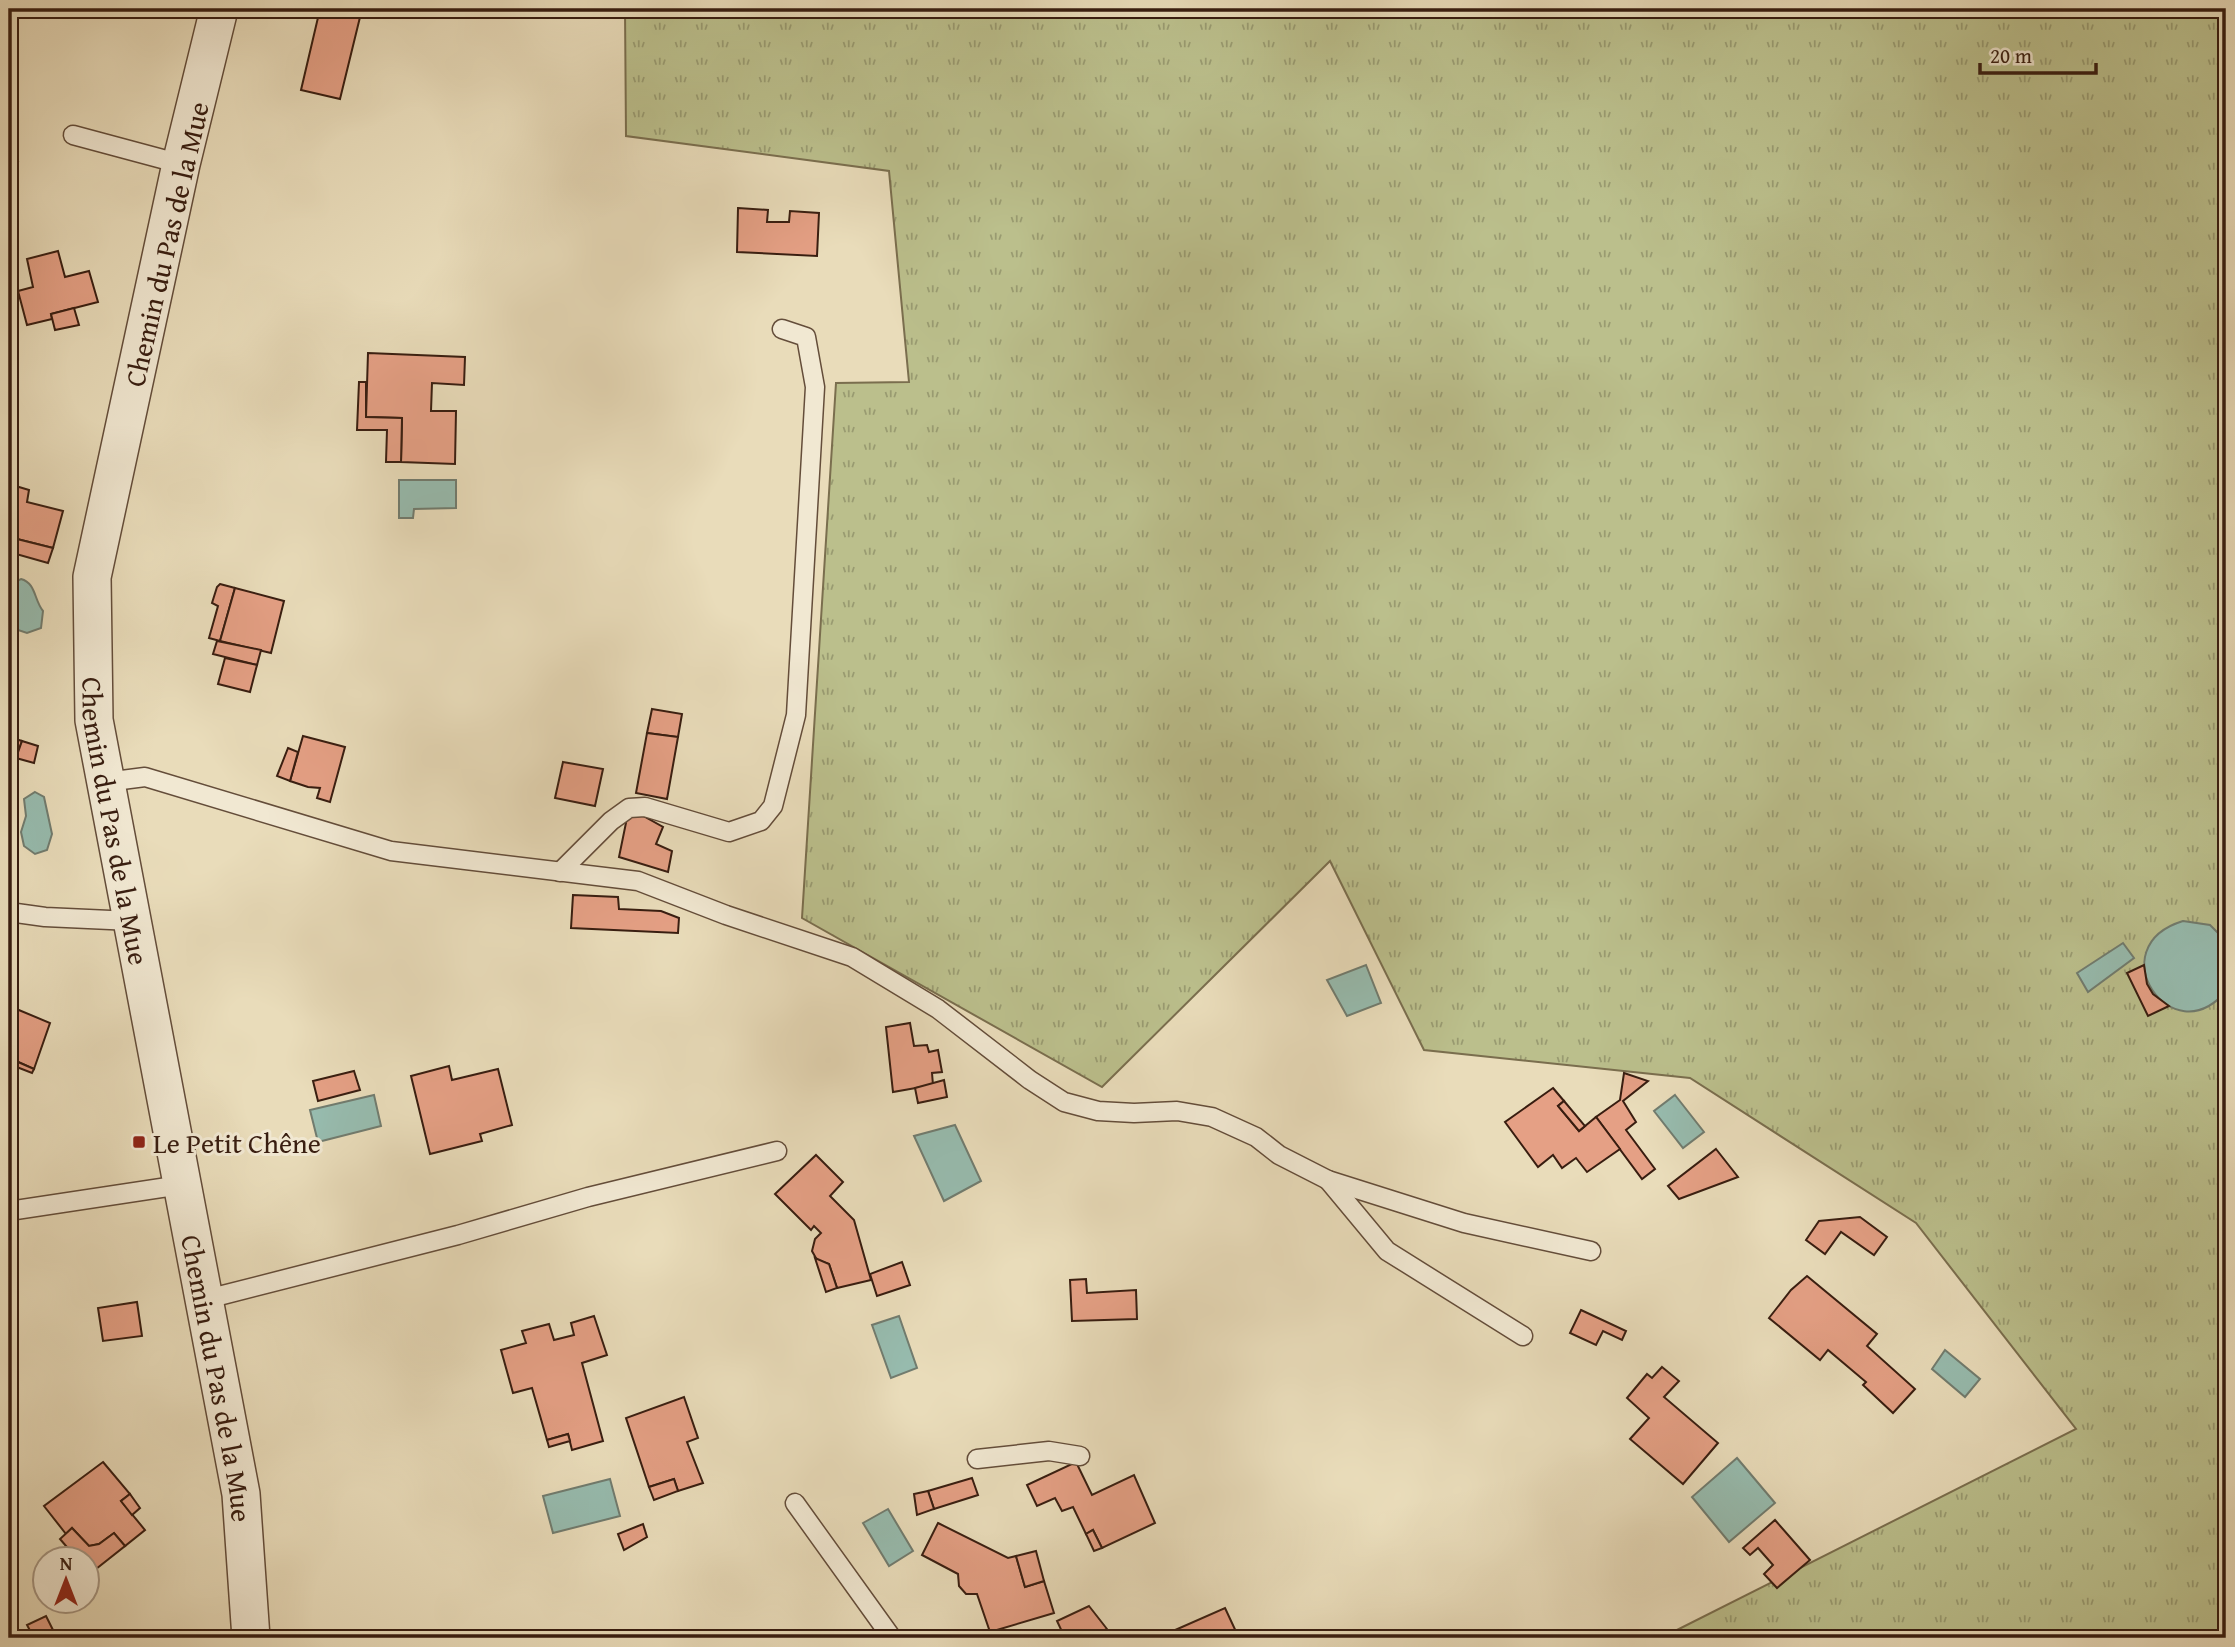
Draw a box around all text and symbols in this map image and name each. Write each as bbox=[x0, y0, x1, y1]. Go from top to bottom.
scale bar bbox=[1980, 32, 2095, 76]
text: 20 m bbox=[1990, 40, 2032, 71]
street label: Chemin du Pas de la Mue bbox=[113, 97, 219, 391]
street label: Chemin du Pas de la Mue bbox=[73, 677, 161, 968]
place label: Le Petit Chêne bbox=[153, 1122, 321, 1163]
marker: Le Petit Chêne bbox=[131, 1134, 147, 1150]
street label: Chemin du Pas de la Mue bbox=[172, 1231, 263, 1523]
north arrow bbox=[32, 1546, 102, 1616]
text: N bbox=[60, 1549, 73, 1577]

